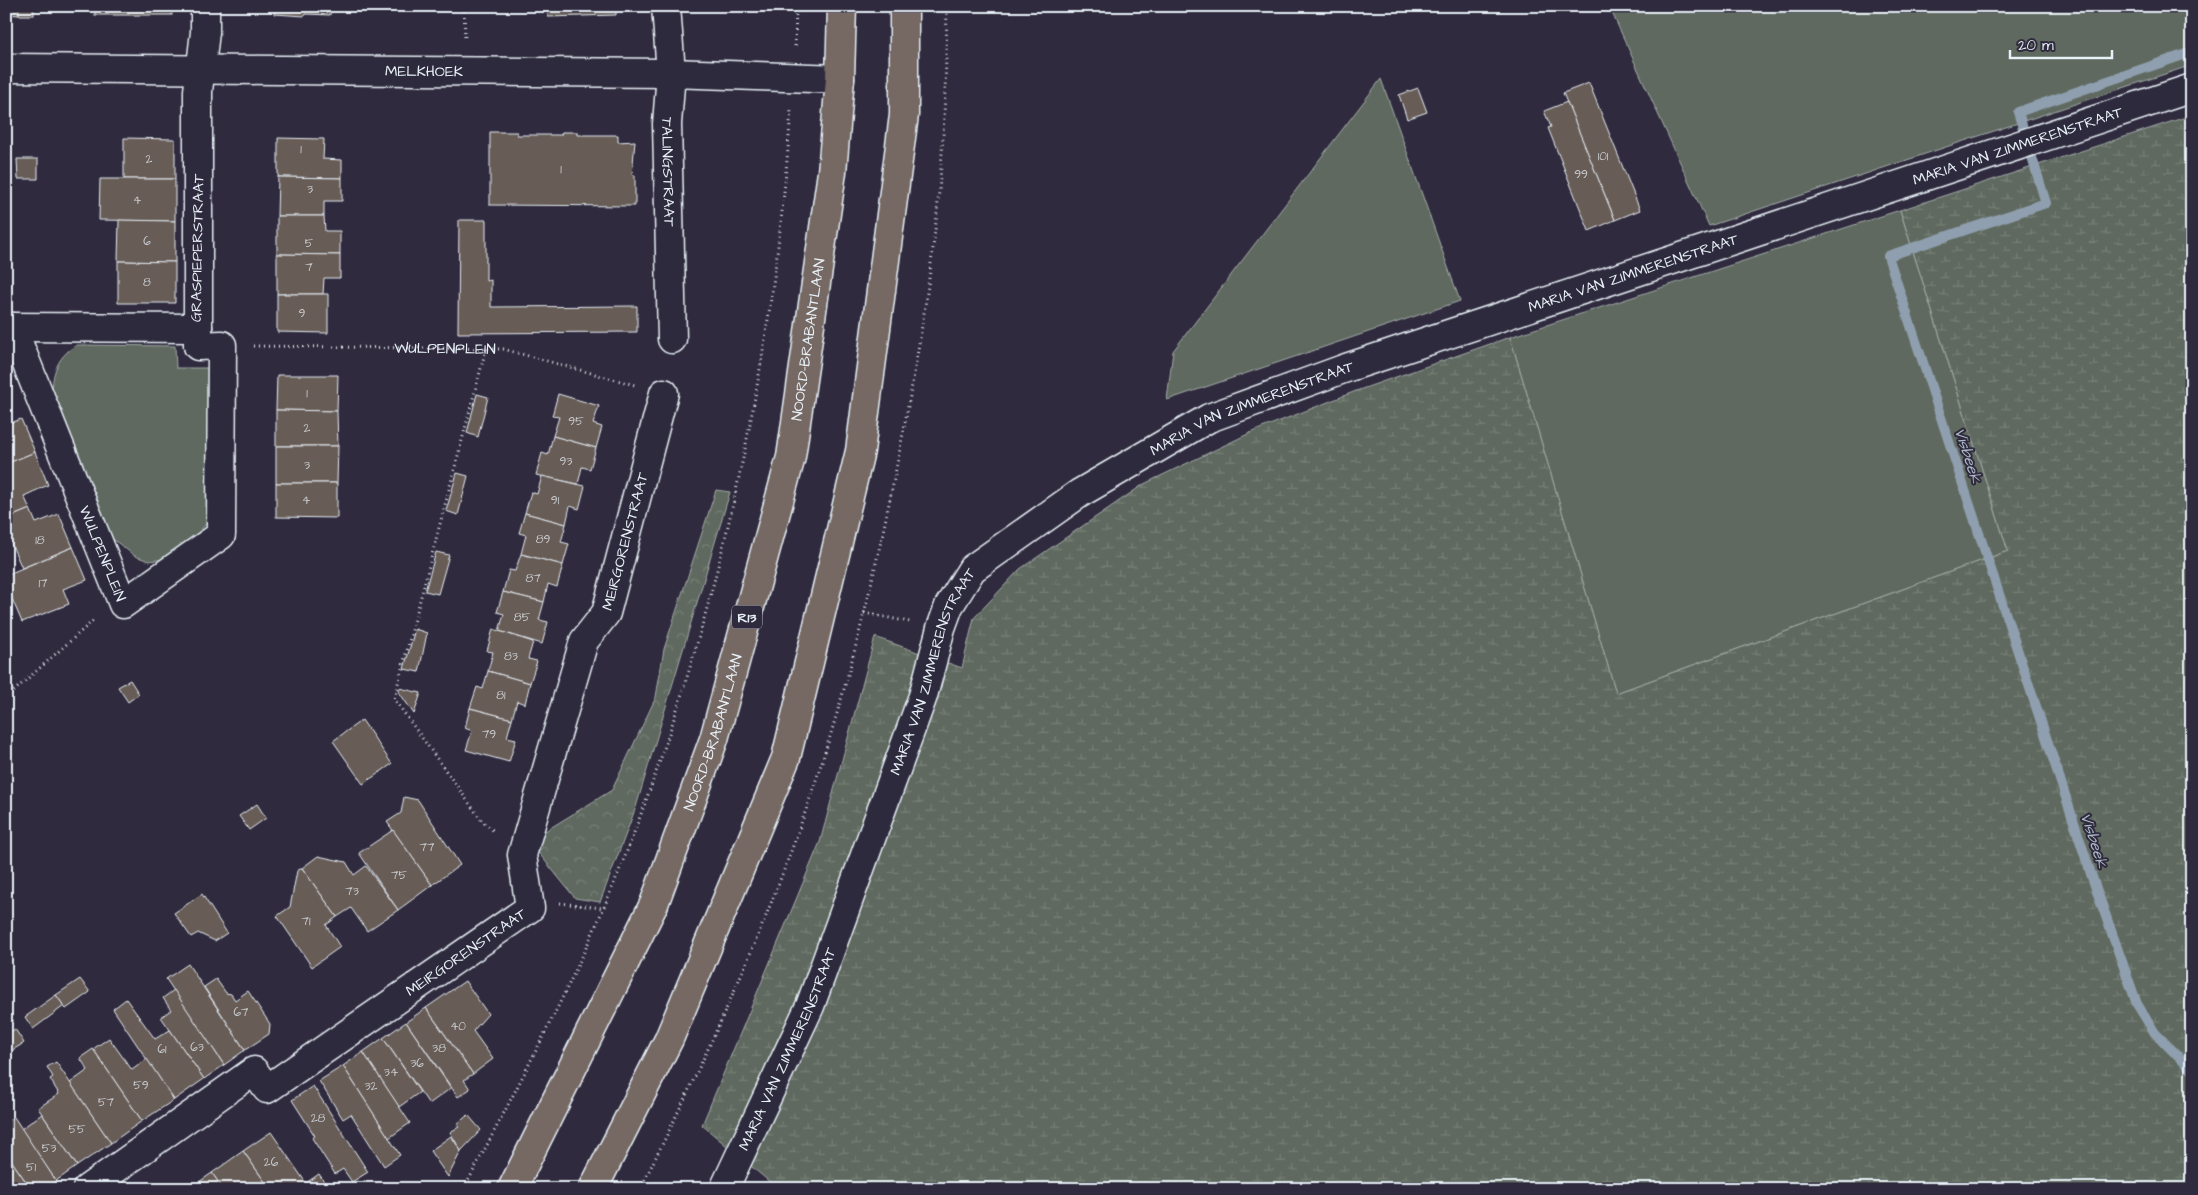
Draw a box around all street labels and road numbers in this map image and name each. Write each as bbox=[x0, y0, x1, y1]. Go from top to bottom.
street label: MELKHOEK bbox=[385, 61, 463, 82]
street label: MARIA VAN ZIMMERENSTRAAT bbox=[1910, 101, 2126, 191]
street label: TALINGSTRAAT bbox=[656, 116, 679, 227]
street label: GRASPIEPERSTRAAT bbox=[186, 173, 209, 322]
street label: MARIA VAN ZIMMERENSTRAAT bbox=[1525, 229, 1742, 318]
street label: NOORD-BRABANTLAAN bbox=[786, 257, 830, 422]
street label: WULPENPLEIN bbox=[394, 338, 496, 360]
street label: MARIA VAN ZIMMERENSTRAAT bbox=[1146, 356, 1357, 461]
street label: MEIRGORENSTRAAT bbox=[597, 470, 654, 613]
street label: WULPENPLEIN bbox=[74, 503, 131, 605]
street label: MARIA VAN ZIMMERENSTRAAT bbox=[885, 564, 981, 778]
road number: R13 bbox=[732, 606, 762, 628]
street label: NOORD-BRABANTLAAN bbox=[679, 652, 748, 814]
street label: MEIRGORENSTRAAT bbox=[402, 903, 531, 1002]
street label: MARIA VAN ZIMMERENSTRAAT bbox=[734, 944, 842, 1154]

